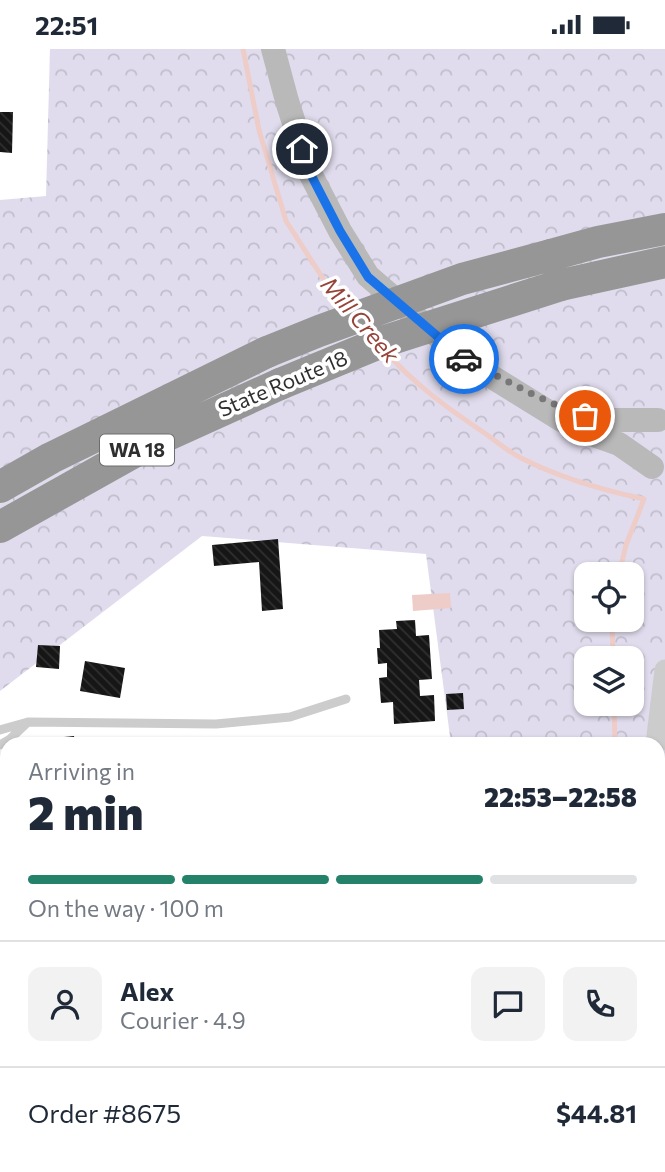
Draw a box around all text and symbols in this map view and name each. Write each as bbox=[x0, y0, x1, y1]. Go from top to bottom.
text: 22:51 bbox=[35, 9, 98, 40]
pin bbox=[272, 119, 332, 179]
icon: home bbox=[283, 130, 321, 168]
water label: Mill Creek bbox=[316, 270, 406, 369]
courier bbox=[429, 324, 499, 394]
icon: car bbox=[445, 340, 483, 378]
street label: State Route 18 bbox=[214, 344, 351, 421]
pin bbox=[555, 386, 615, 446]
icon: bag bbox=[566, 397, 604, 435]
road number: WA 18 bbox=[100, 435, 174, 465]
map controls bbox=[574, 562, 644, 716]
button: locate bbox=[574, 562, 644, 632]
button: layers bbox=[574, 646, 644, 716]
text: Arriving in bbox=[28, 757, 135, 785]
text: 22:53–22:58 bbox=[484, 781, 637, 812]
text: 2 min bbox=[28, 783, 144, 839]
text: On the way · 100 m bbox=[28, 894, 224, 922]
button: person bbox=[28, 967, 102, 1041]
button: chat bbox=[471, 967, 545, 1041]
button: phone bbox=[563, 967, 637, 1041]
text: Alex bbox=[120, 975, 174, 1006]
text: Courier · 4.9 bbox=[120, 1006, 246, 1034]
text: Order #8675 bbox=[28, 1097, 181, 1128]
text: $44.81 bbox=[556, 1097, 637, 1128]

